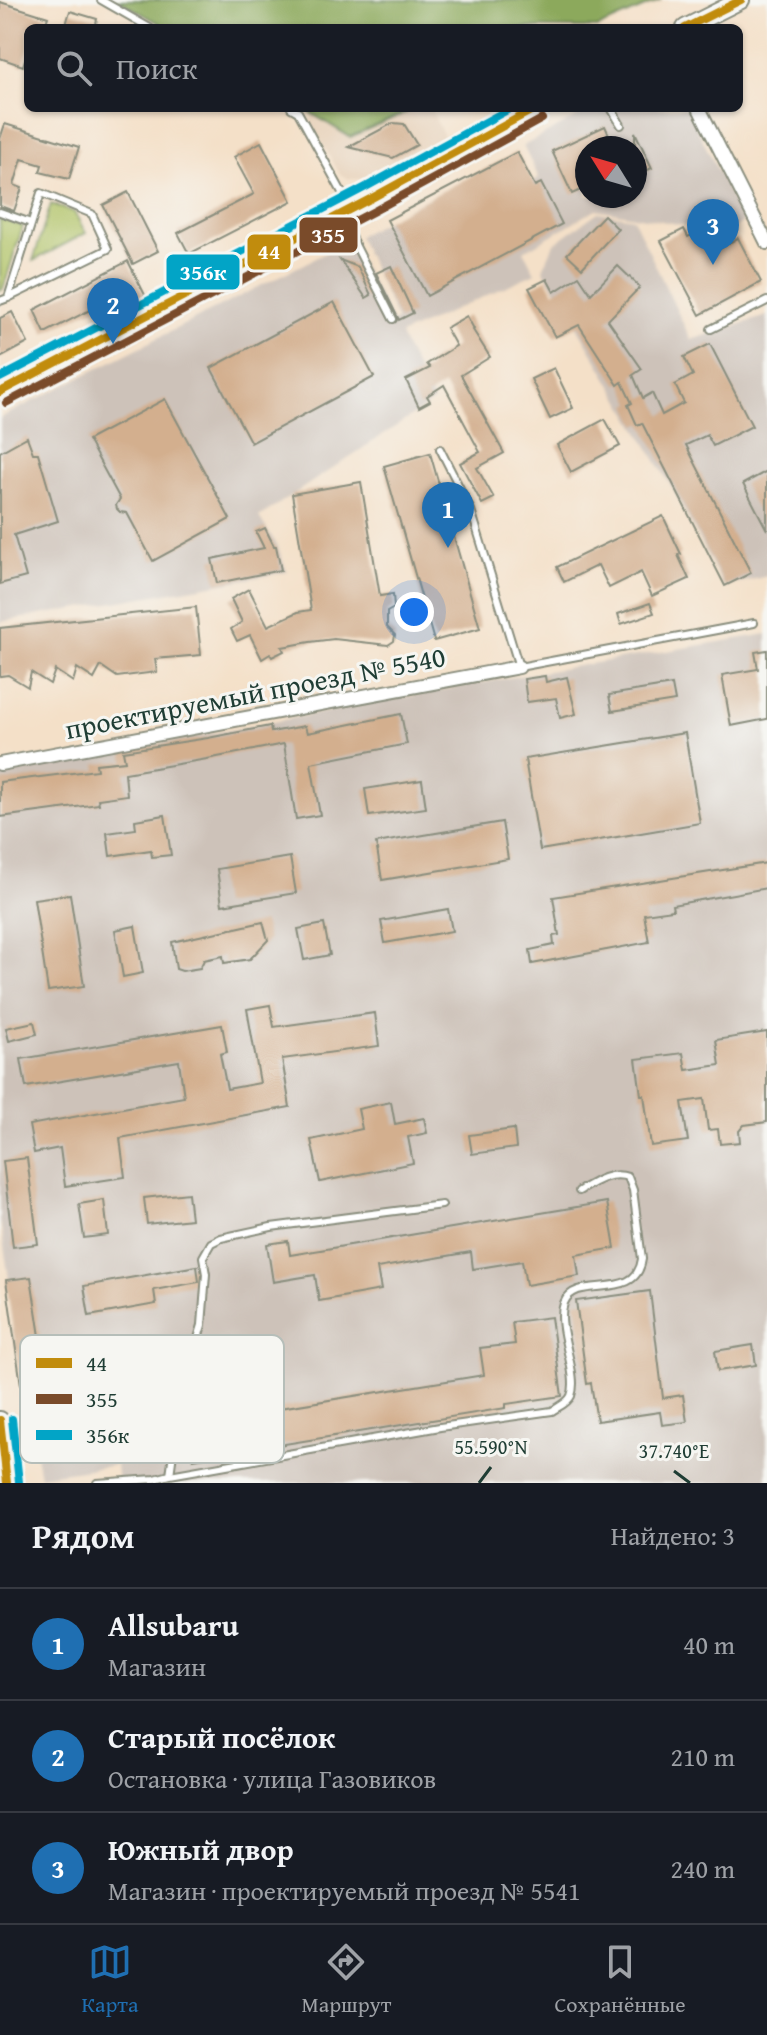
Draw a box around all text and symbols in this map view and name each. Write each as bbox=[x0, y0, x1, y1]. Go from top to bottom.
search box bbox=[24, 24, 743, 112]
icon: search bbox=[52, 46, 96, 90]
text: Поиск bbox=[116, 46, 198, 90]
north arrow bbox=[575, 136, 647, 208]
pin: 3 bbox=[687, 199, 739, 265]
line badge: 355 bbox=[298, 216, 359, 254]
text: 355 bbox=[311, 219, 345, 251]
line badge: 44 bbox=[246, 233, 292, 271]
text: 44 bbox=[258, 235, 280, 267]
line badge: 356к bbox=[165, 253, 241, 291]
text: 356к bbox=[180, 256, 227, 288]
pin: 2 bbox=[87, 278, 139, 344]
pin: 1 bbox=[422, 482, 474, 548]
your location bbox=[394, 592, 434, 632]
street label: проектируемый проезд № 5540 bbox=[61, 635, 449, 749]
legend bbox=[20, 1335, 284, 1463]
text: 44 bbox=[86, 1347, 107, 1379]
text: 355 bbox=[86, 1383, 118, 1415]
text: 356к bbox=[86, 1419, 130, 1451]
text: 55.590°N bbox=[454, 1432, 528, 1461]
text: 37.740°E bbox=[639, 1436, 709, 1465]
text: Рядом bbox=[32, 1511, 135, 1560]
text: Найдено: 3 bbox=[611, 1516, 735, 1555]
text: Allsubaru bbox=[108, 1603, 239, 1647]
text: 1 bbox=[51, 1625, 65, 1664]
text: 40 m bbox=[683, 1625, 735, 1664]
text: Магазин bbox=[108, 1647, 206, 1686]
text: Старый посёлок bbox=[108, 1715, 335, 1759]
text: 2 bbox=[51, 1737, 65, 1776]
text: 210 m bbox=[670, 1737, 735, 1776]
text: Остановка · улица Газовиков bbox=[108, 1759, 436, 1798]
text: Южный двор bbox=[108, 1827, 294, 1871]
text: 3 bbox=[51, 1849, 65, 1888]
text: 240 m bbox=[670, 1849, 735, 1888]
text: Магазин · проектируемый проезд № 5541 bbox=[108, 1871, 581, 1910]
tab: Карта bbox=[81, 1940, 138, 2020]
tab: Маршрут bbox=[301, 1940, 391, 2020]
tab: Сохранённые bbox=[554, 1940, 685, 2020]

